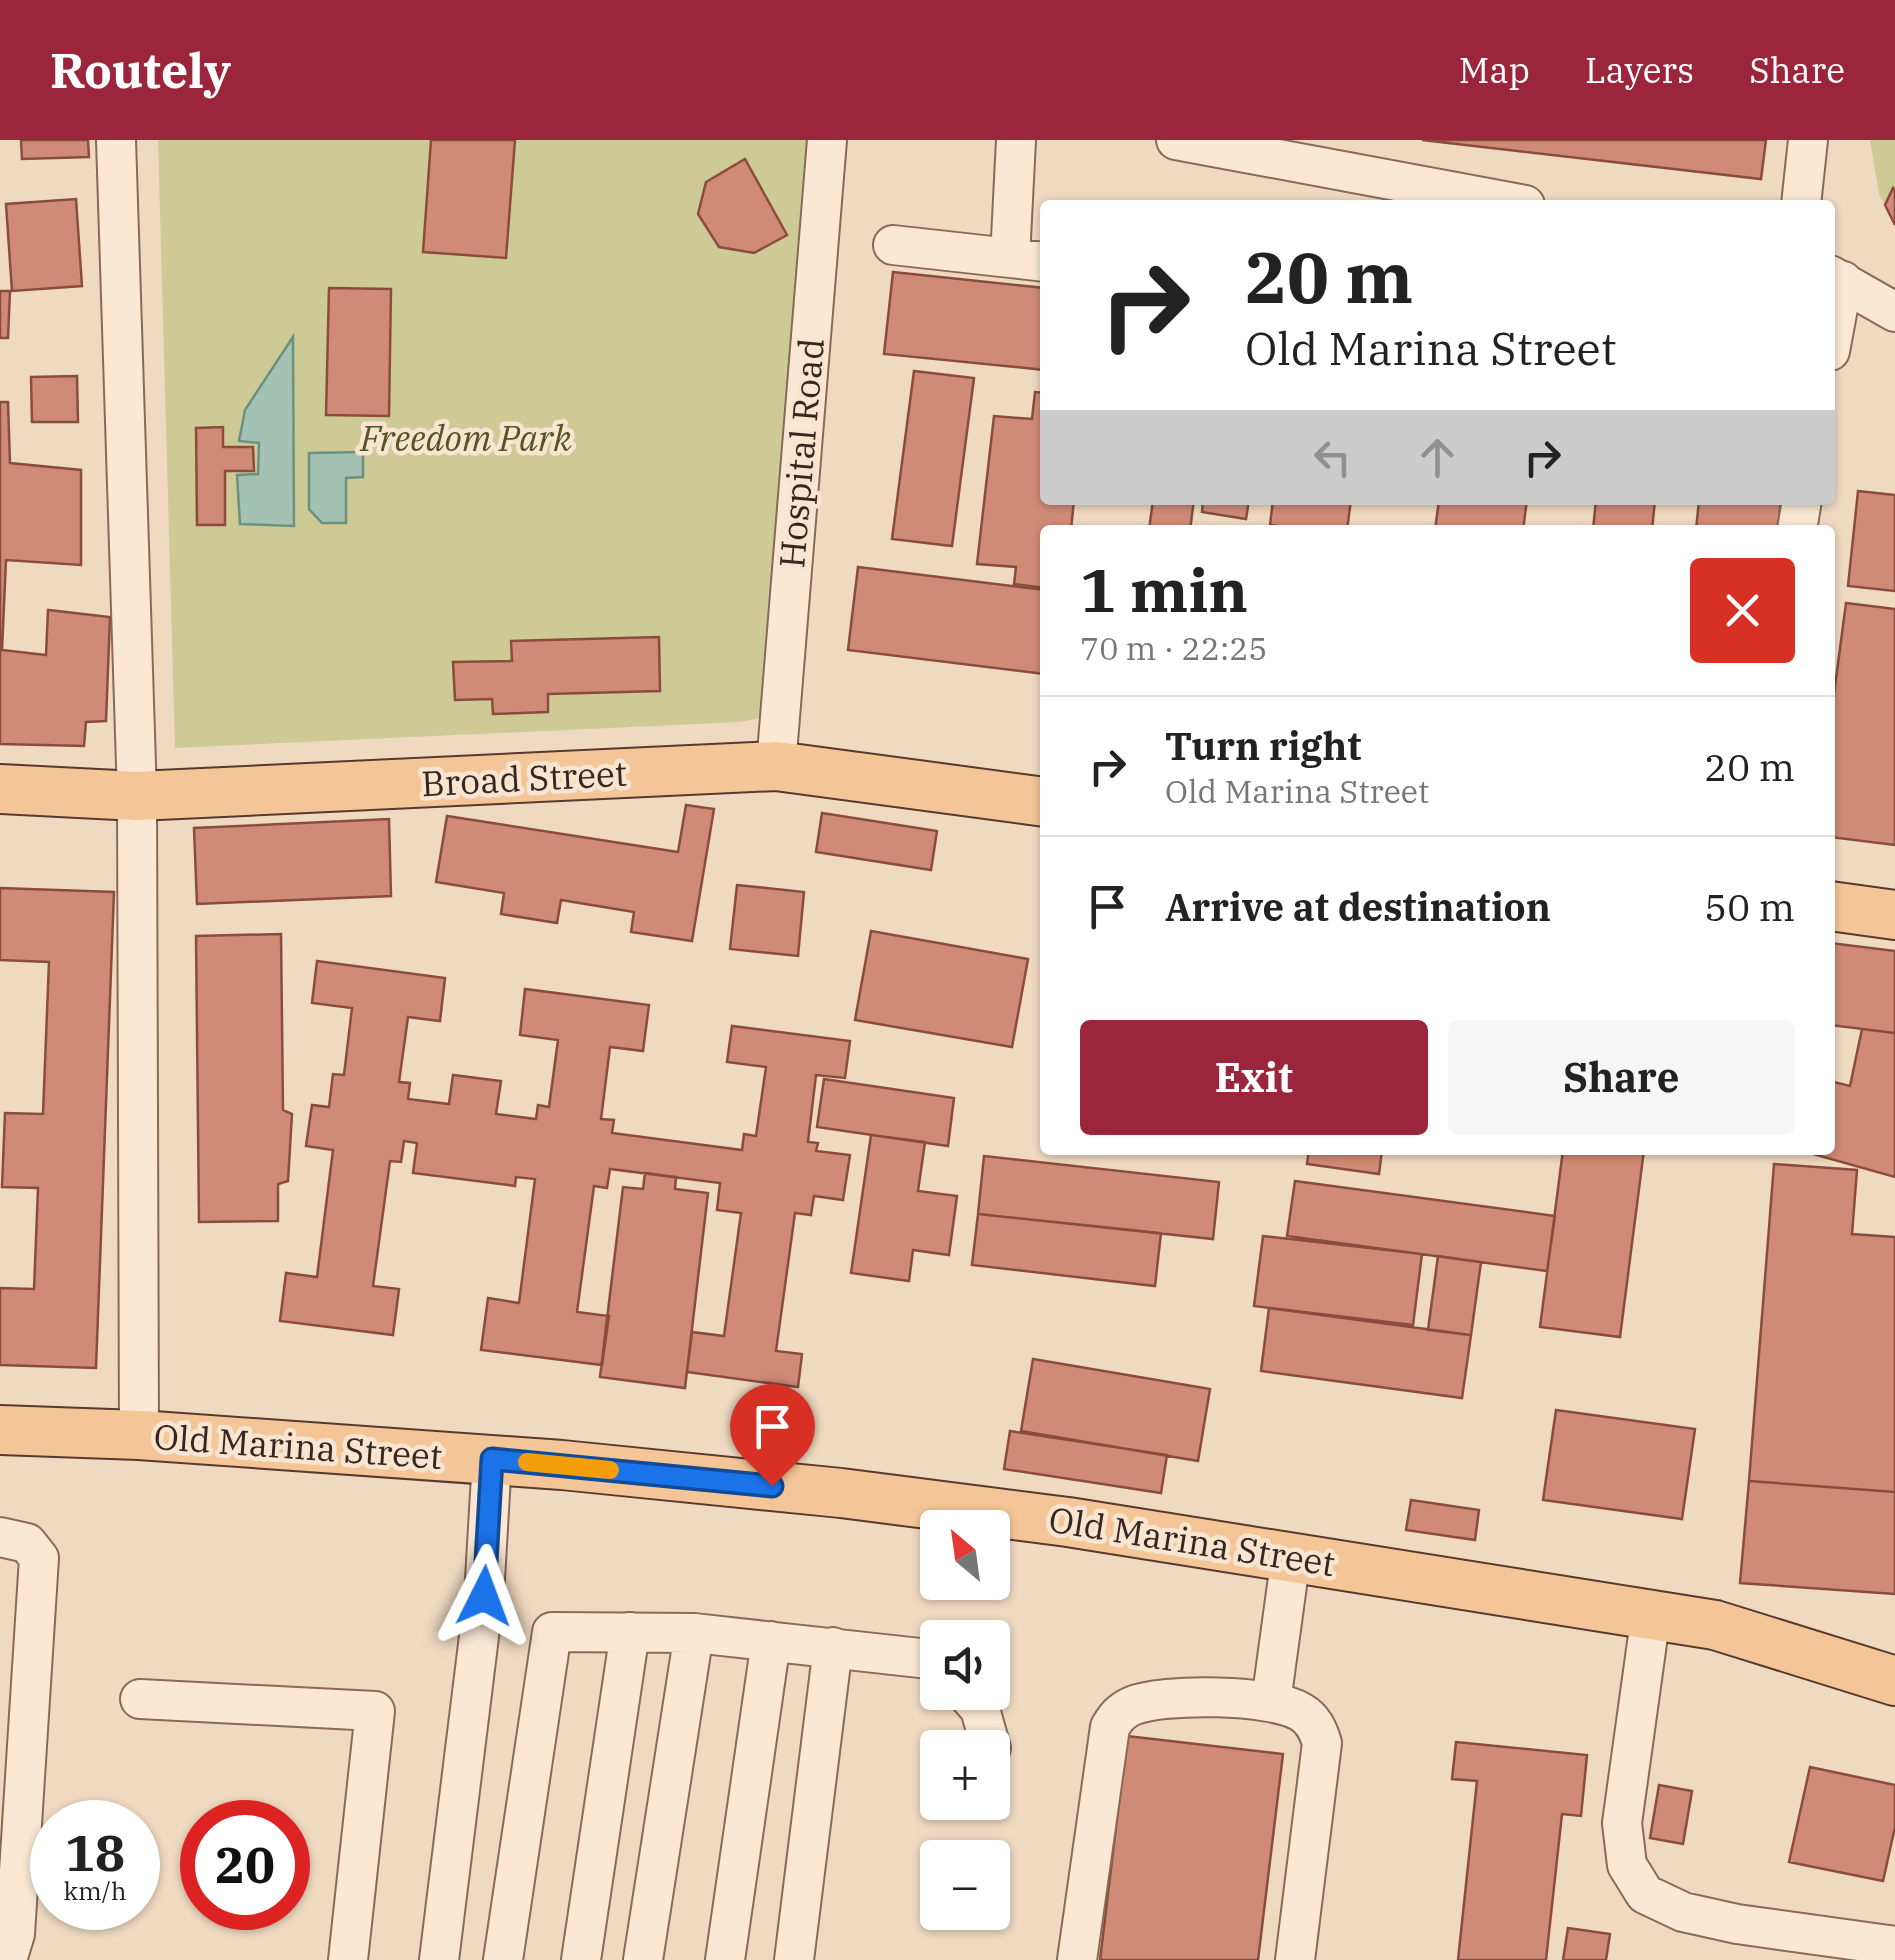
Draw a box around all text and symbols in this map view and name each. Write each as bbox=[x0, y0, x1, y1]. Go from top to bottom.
text: Routely bbox=[50, 39, 231, 101]
text: Map bbox=[1459, 47, 1530, 93]
text: Layers bbox=[1585, 47, 1694, 93]
text: Share bbox=[1749, 47, 1845, 93]
text: 20 m bbox=[1245, 231, 1413, 322]
icon: right bbox=[1080, 240, 1210, 370]
text: Old Marina Street bbox=[1245, 319, 1617, 377]
street label: Hospital Road bbox=[768, 336, 834, 570]
park label: Freedom Park bbox=[359, 415, 572, 461]
icon: left bbox=[1305, 430, 1360, 485]
icon: ahead bbox=[1410, 430, 1465, 485]
icon: right bbox=[1515, 430, 1570, 485]
text: 1 min bbox=[1080, 550, 1248, 629]
button: close bbox=[1690, 558, 1795, 663]
text: 70 m · 22:25 bbox=[1080, 627, 1268, 669]
text: Turn right bbox=[1165, 721, 1361, 770]
icon: right bbox=[1080, 739, 1135, 794]
text: 20 m bbox=[1704, 742, 1795, 791]
street label: Broad Street bbox=[420, 750, 628, 806]
text: Old Marina Street bbox=[1165, 770, 1429, 812]
icon: arrive bbox=[1080, 879, 1135, 934]
text: Arrive at destination bbox=[1165, 882, 1551, 931]
text: 50 m bbox=[1704, 882, 1795, 931]
button: Exit bbox=[1080, 1020, 1428, 1135]
button: Share bbox=[1448, 1020, 1795, 1135]
pin bbox=[730, 1384, 815, 1487]
icon: arrive bbox=[745, 1399, 800, 1454]
street label: Old Marina Street bbox=[152, 1413, 444, 1479]
street label: Old Marina Street bbox=[1046, 1496, 1338, 1586]
north arrow bbox=[920, 1510, 1010, 1600]
map controls bbox=[920, 1510, 1010, 1930]
position arrow bbox=[432, 1544, 536, 1648]
button: sound bbox=[920, 1620, 1010, 1710]
button: + bbox=[920, 1730, 1010, 1820]
speed limit sign: 20 bbox=[180, 1800, 310, 1930]
text: 18 bbox=[65, 1820, 125, 1885]
button: − bbox=[920, 1840, 1010, 1930]
text: km/h bbox=[63, 1874, 127, 1907]

